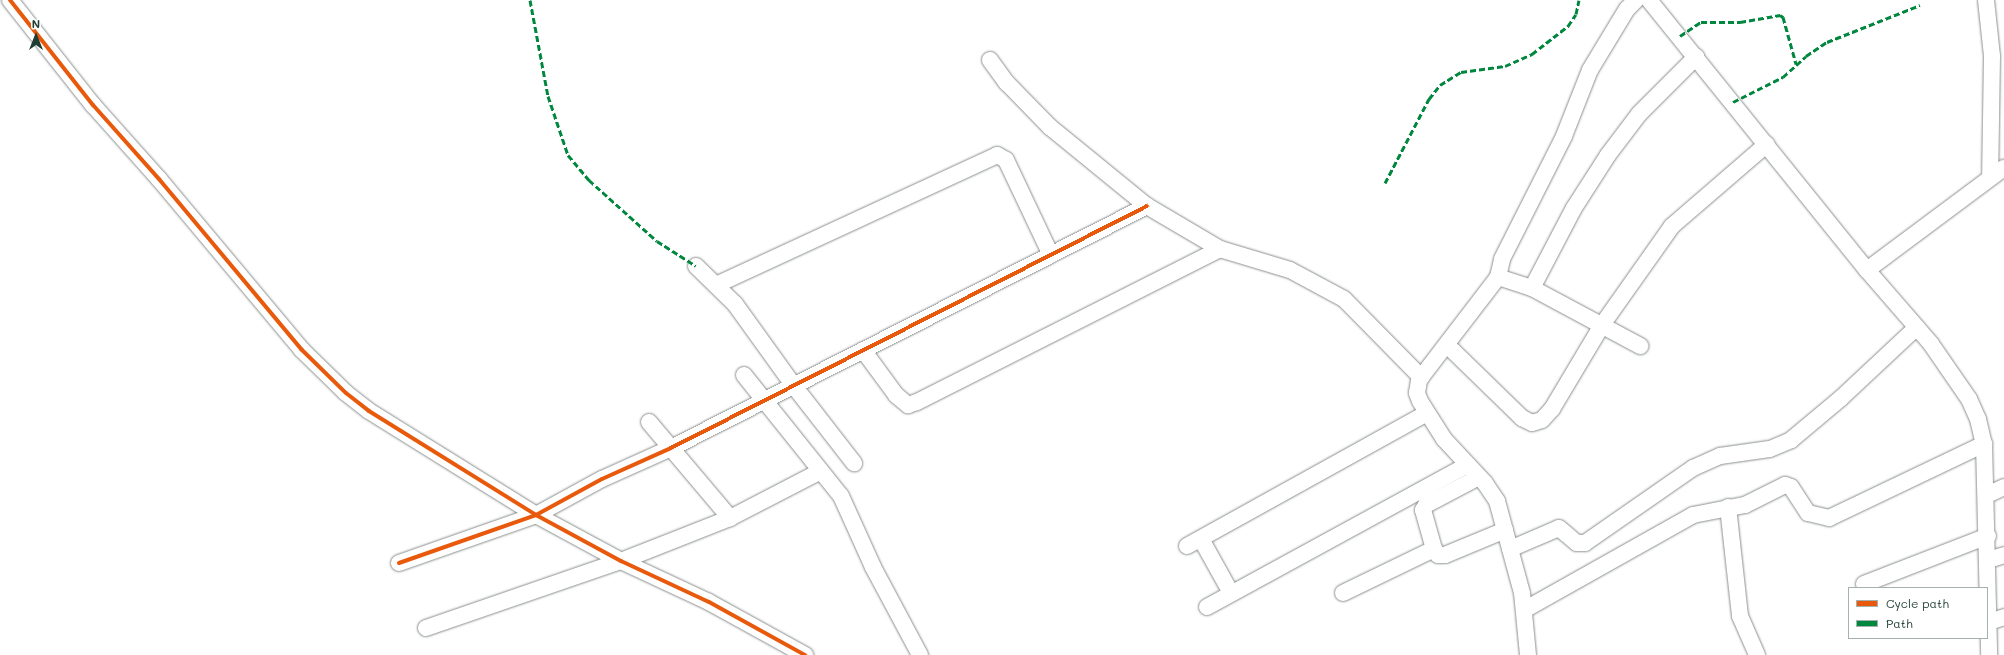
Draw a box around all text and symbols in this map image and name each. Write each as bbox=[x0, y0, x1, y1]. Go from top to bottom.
north arrow bbox=[16, 16, 56, 56]
text: N bbox=[32, 16, 40, 31]
legend bbox=[1848, 587, 1988, 639]
text: Cycle path bbox=[1886, 595, 1949, 611]
text: Path bbox=[1886, 615, 1913, 631]

